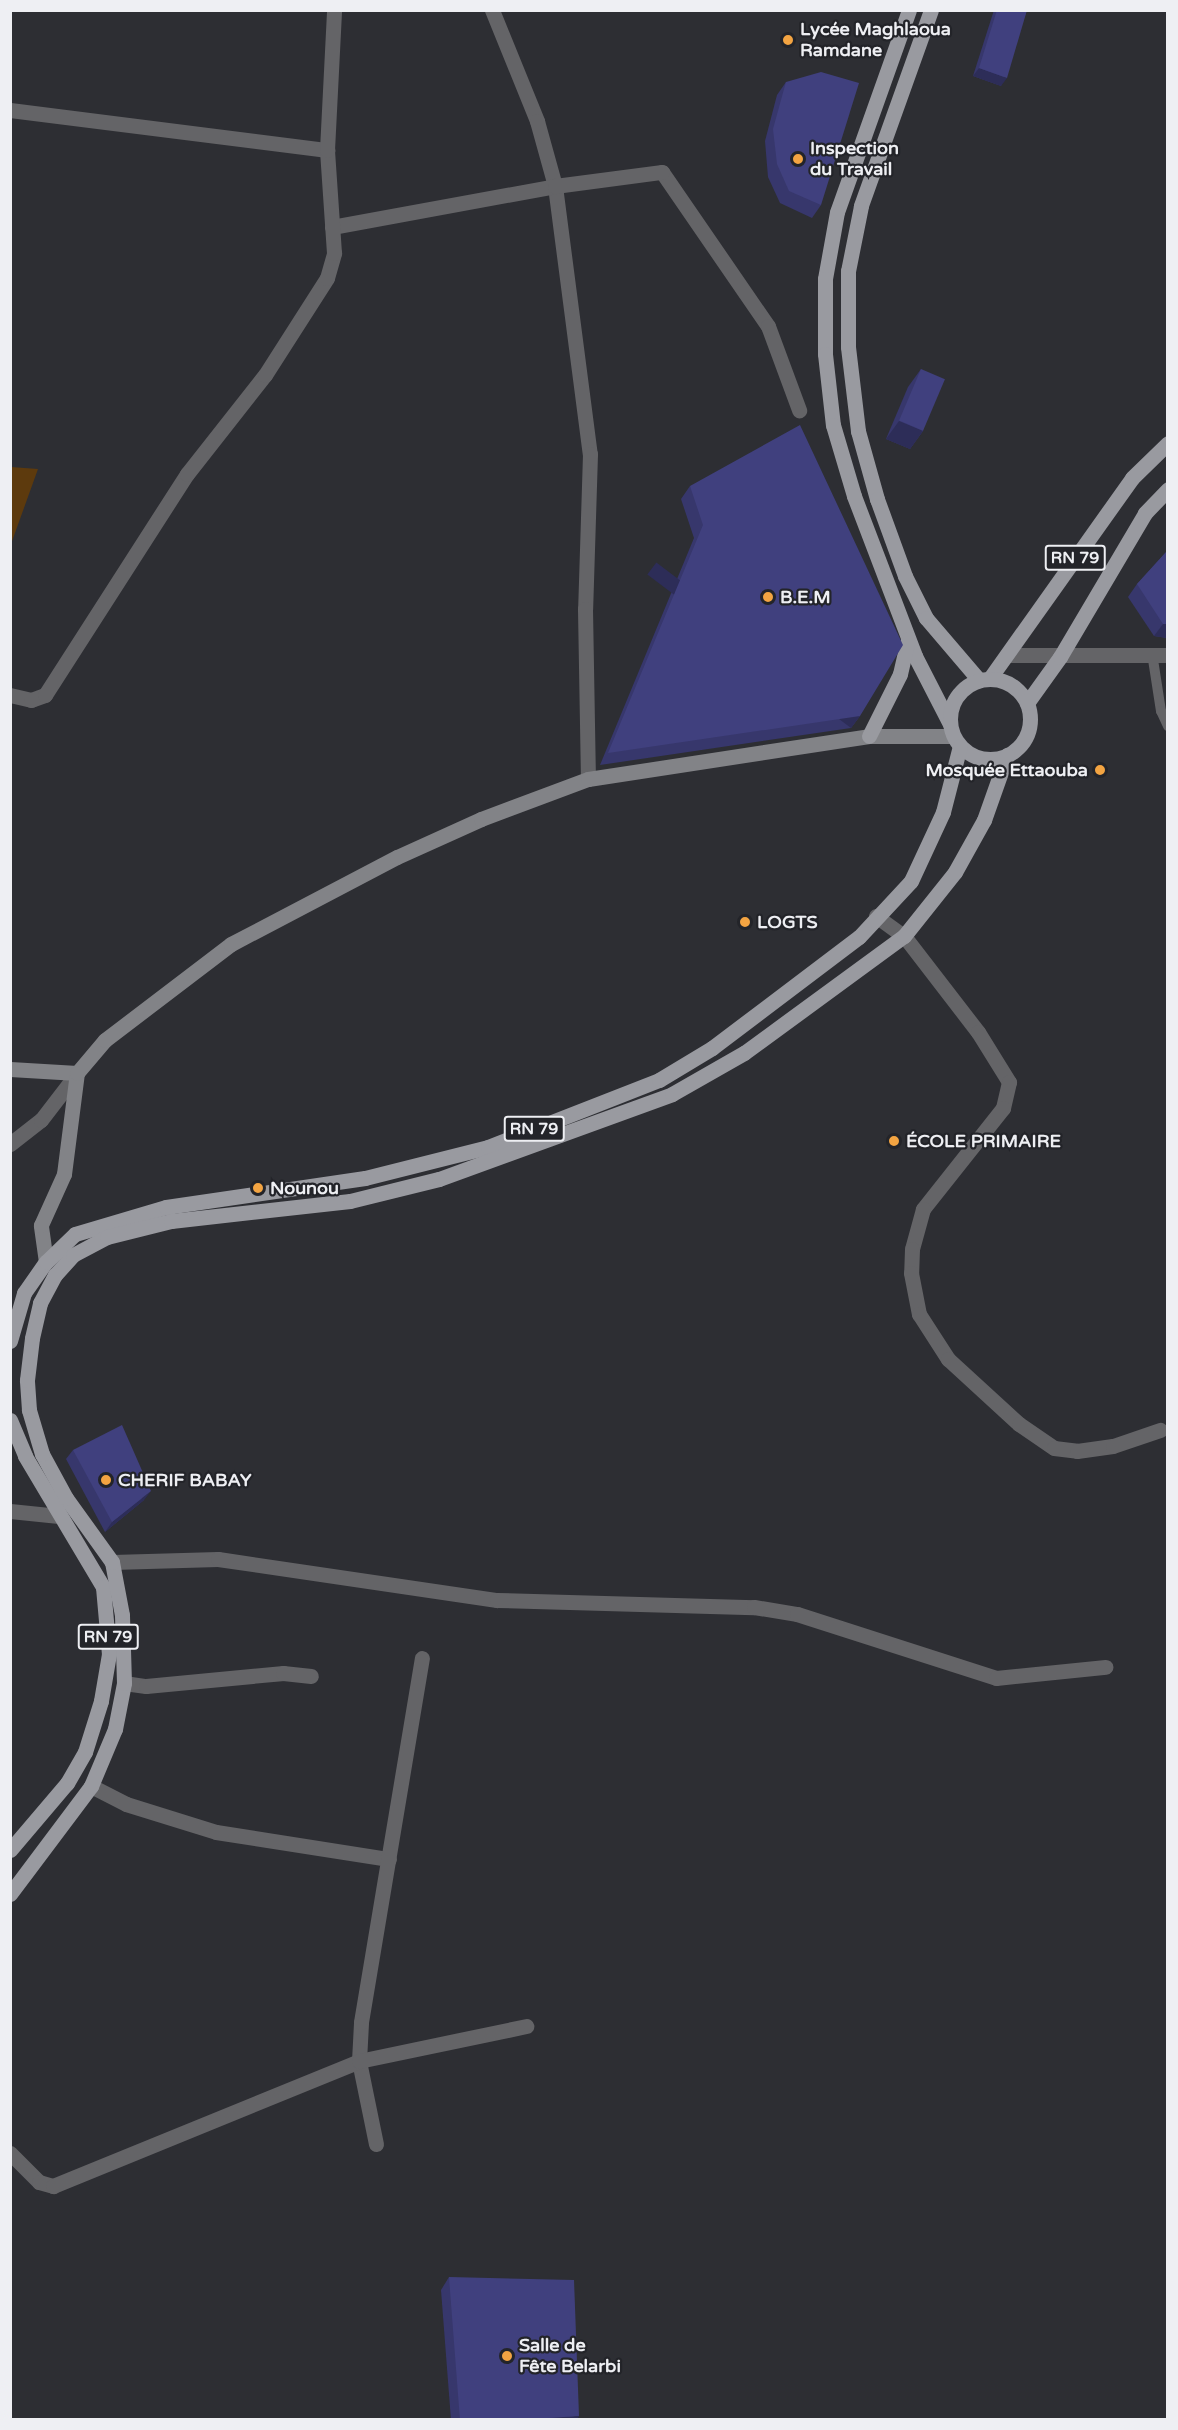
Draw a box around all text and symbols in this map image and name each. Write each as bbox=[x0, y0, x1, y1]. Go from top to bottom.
place label: Lycée Maghlaoua Ramdane bbox=[800, 19, 951, 62]
marker: Lycée Maghlaoua Ramdane bbox=[781, 33, 795, 47]
place label: Inspection du Travail bbox=[810, 138, 899, 180]
marker: Inspection du Travail bbox=[791, 152, 805, 166]
road number: RN 79 bbox=[1044, 545, 1106, 571]
place label: B.E.M bbox=[780, 586, 831, 608]
marker: B.E.M bbox=[761, 590, 775, 604]
place label: Mosquée Ettaouba bbox=[925, 759, 1088, 781]
marker: Mosquée Ettaouba bbox=[1093, 763, 1107, 777]
place label: LOGTS bbox=[757, 911, 818, 933]
marker: LOGTS bbox=[738, 915, 752, 929]
road number: RN 79 bbox=[502, 1116, 566, 1142]
place label: ÉCOLE PRIMAIRE bbox=[906, 1130, 1061, 1152]
marker: ÉCOLE PRIMAIRE bbox=[887, 1134, 901, 1148]
place label: Nounou bbox=[270, 1177, 339, 1199]
marker: Nounou bbox=[251, 1181, 265, 1195]
place label: CHERIF BABAY bbox=[118, 1469, 251, 1491]
marker: CHERIF BABAY bbox=[99, 1473, 113, 1487]
road number: RN 79 bbox=[76, 1624, 140, 1650]
place label: Salle de Fête Belarbi bbox=[519, 2335, 621, 2378]
marker: Salle de Fête Belarbi bbox=[500, 2349, 514, 2363]

